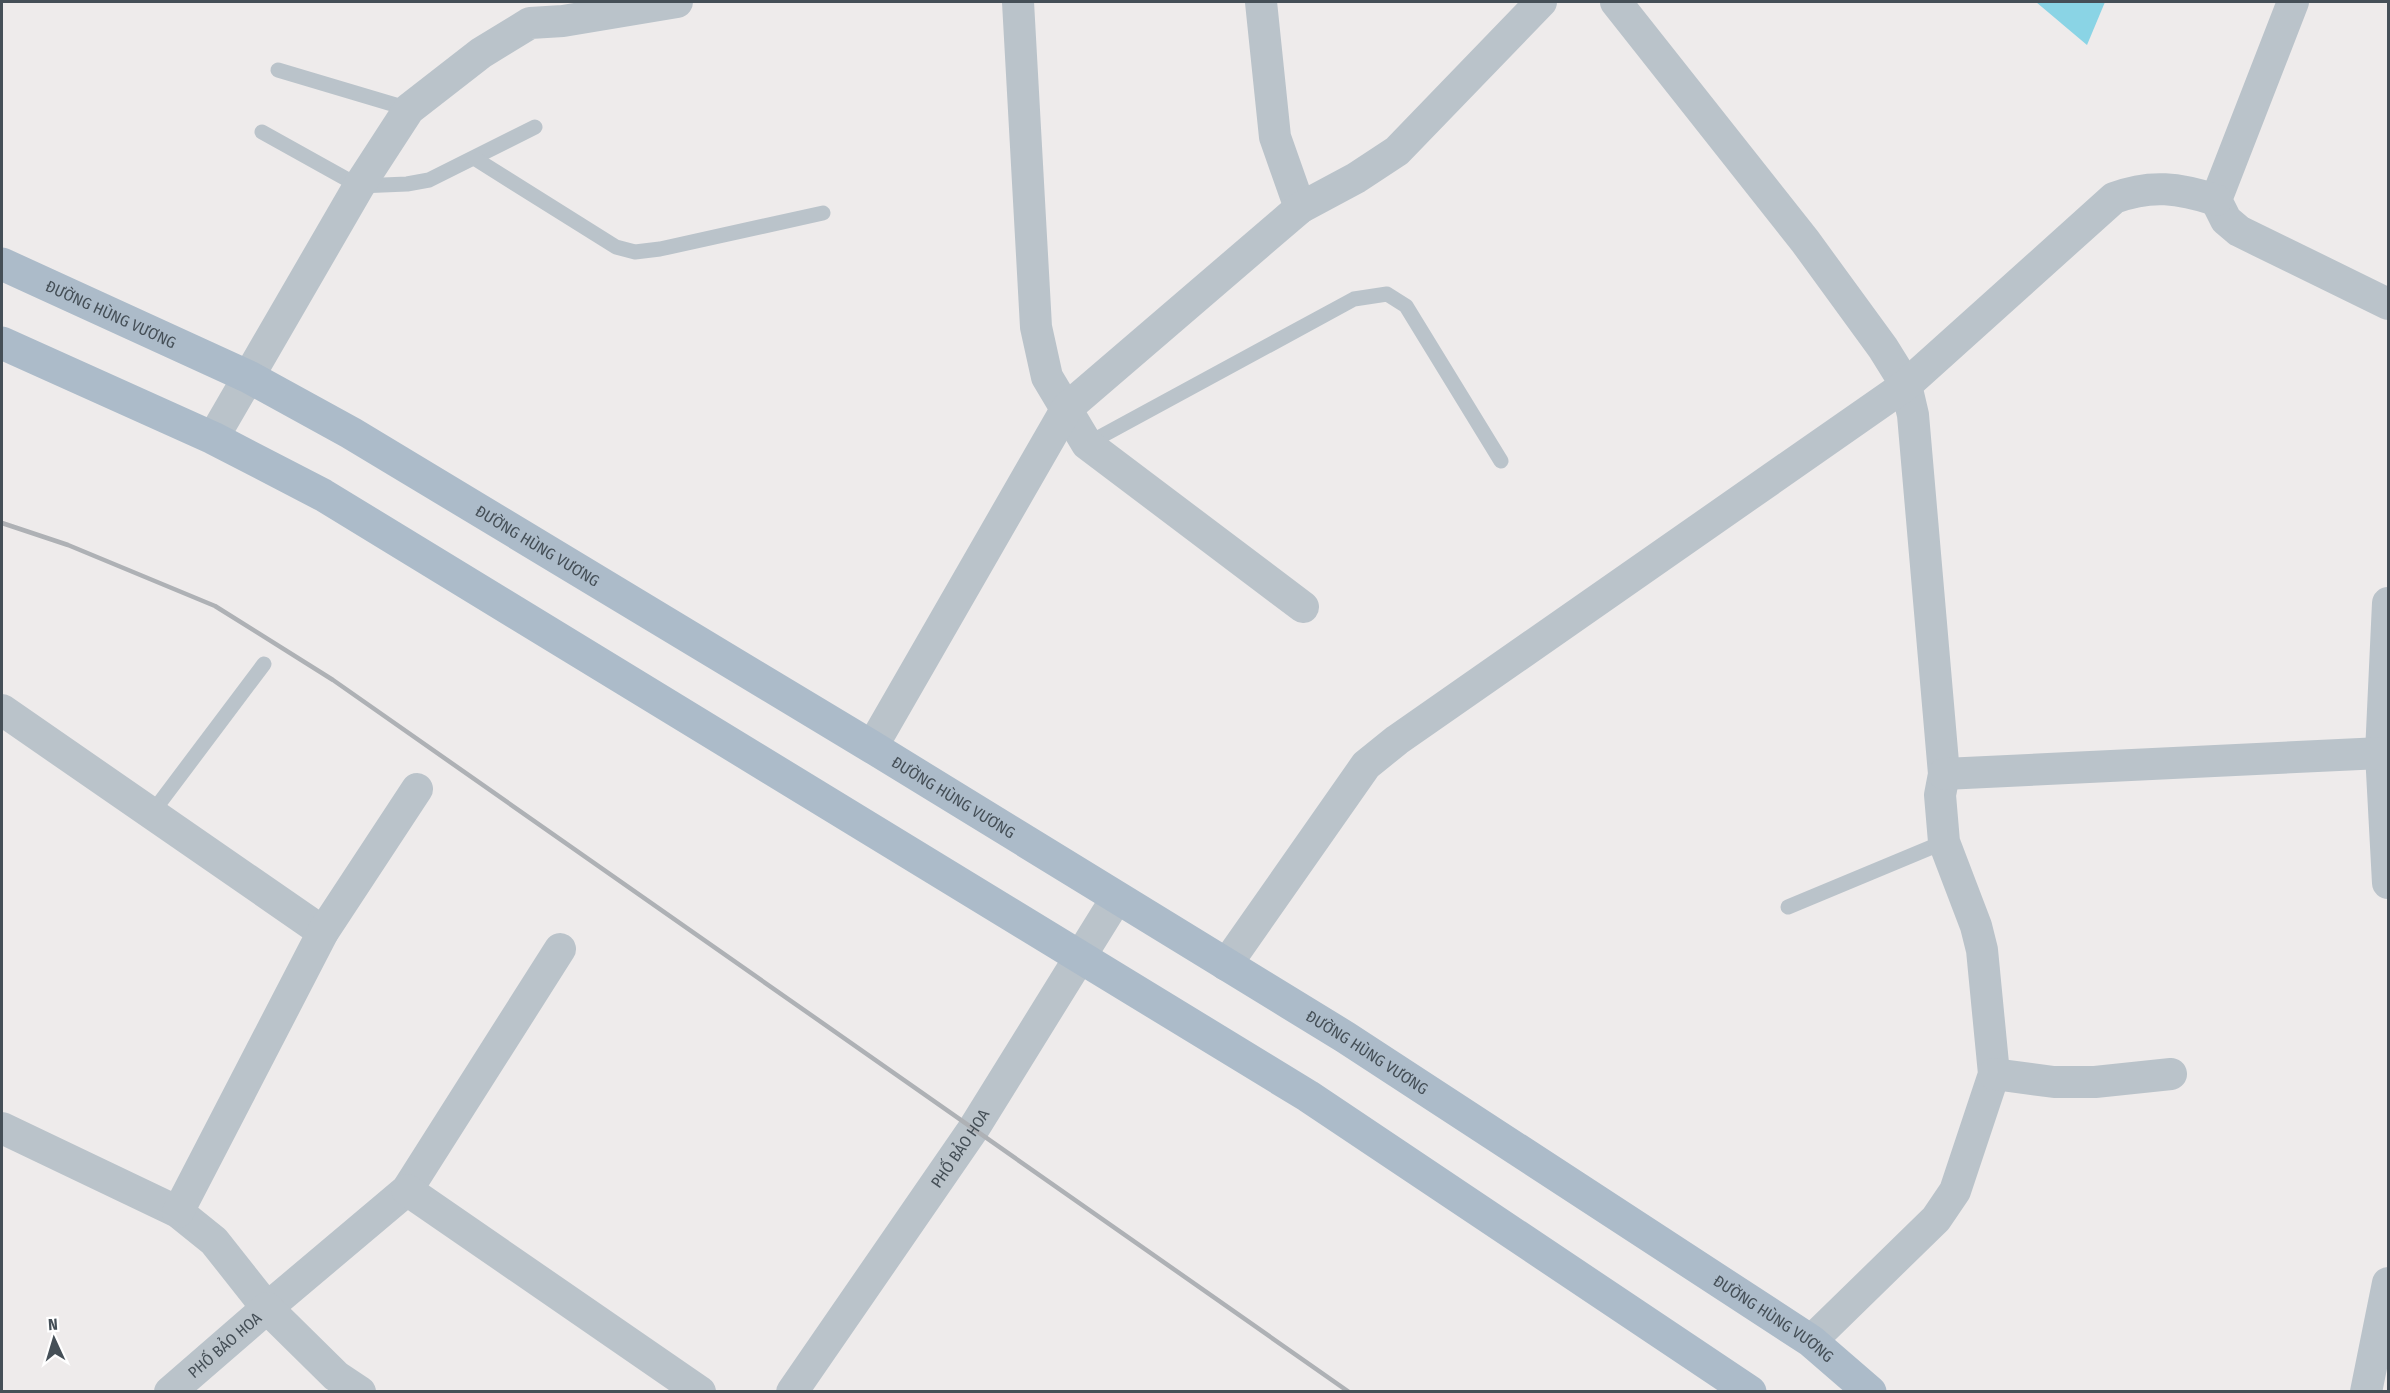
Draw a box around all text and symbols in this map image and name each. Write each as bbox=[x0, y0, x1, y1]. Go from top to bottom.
street label: ĐƯỜNG HÙNG VƯƠNG bbox=[43, 276, 179, 352]
street label: ĐƯỜNG HÙNG VƯƠNG bbox=[472, 501, 603, 590]
street label: ĐƯỜNG HÙNG VƯƠNG bbox=[888, 752, 1019, 842]
street label: ĐƯỜNG HÙNG VƯƠNG bbox=[1303, 1006, 1432, 1098]
street label: PHỐ BẢO HOA bbox=[926, 1105, 993, 1191]
street label: ĐƯỜNG HÙNG VƯƠNG bbox=[1710, 1271, 1838, 1366]
street label: PHỐ BẢO HOA bbox=[184, 1308, 265, 1382]
north arrow bbox=[24, 1309, 84, 1369]
text: N bbox=[48, 1315, 58, 1334]

